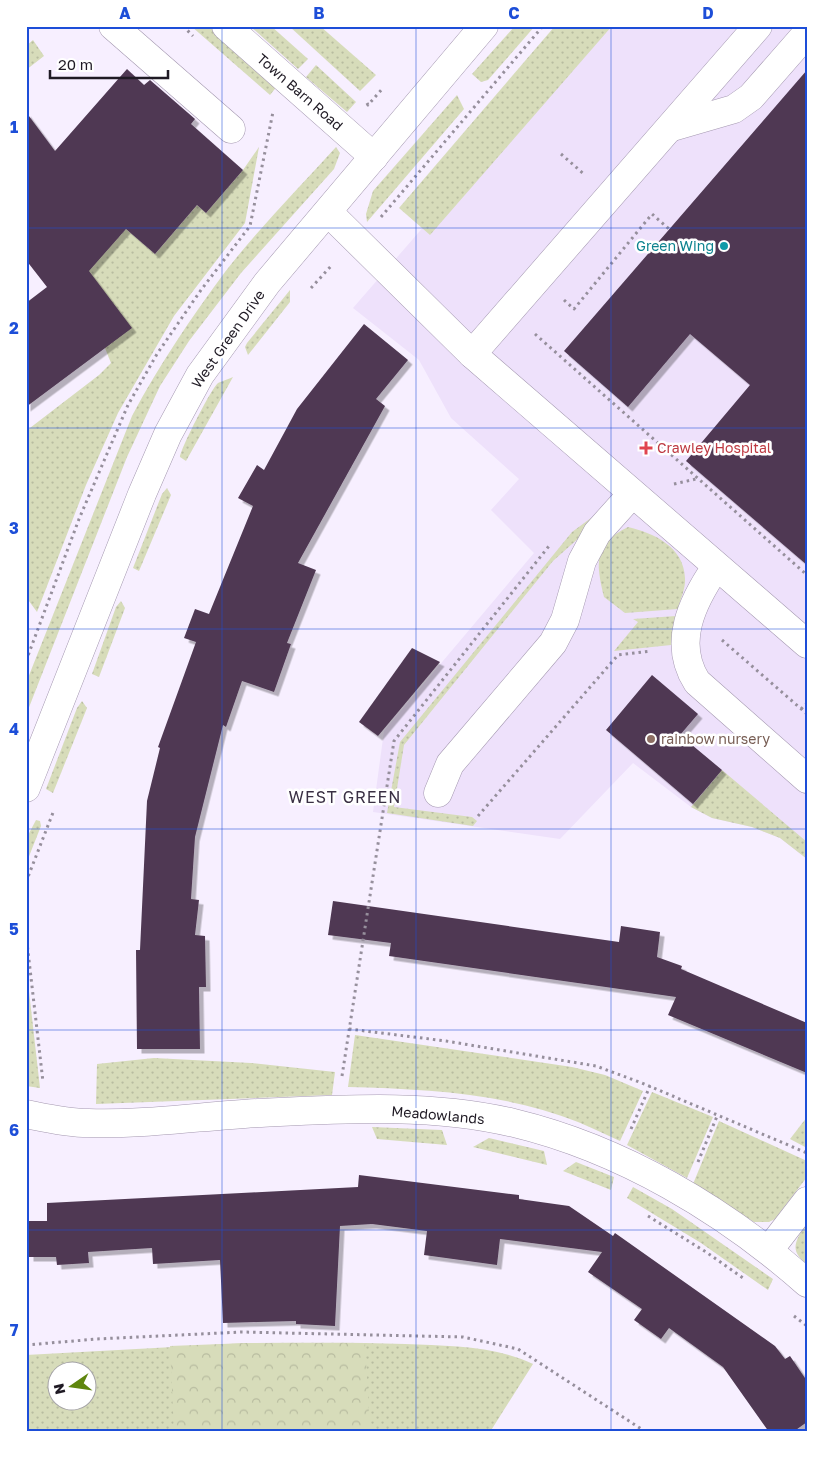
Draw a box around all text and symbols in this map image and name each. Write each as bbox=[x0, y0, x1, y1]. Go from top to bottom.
text: A bbox=[119, 3, 131, 23]
text: B bbox=[313, 3, 325, 23]
text: C bbox=[508, 3, 520, 23]
text: D bbox=[702, 3, 714, 23]
scale bar bbox=[50, 48, 168, 80]
street label: Town Barn Road bbox=[254, 50, 347, 134]
text: 20 m bbox=[58, 55, 93, 73]
text: 1 bbox=[10, 117, 18, 137]
place label: Green Wing bbox=[636, 237, 714, 254]
marker: Green Wing bbox=[718, 240, 730, 252]
street label: West Green Drive bbox=[187, 286, 268, 391]
text: 2 bbox=[9, 318, 19, 338]
place label: Crawley Hospital bbox=[657, 439, 771, 456]
marker: Crawley Hospital bbox=[639, 441, 653, 455]
text: 3 bbox=[9, 518, 19, 538]
text: 4 bbox=[9, 719, 19, 739]
place label: rainbow nursery bbox=[661, 730, 770, 747]
marker: rainbow nursery bbox=[645, 733, 657, 745]
district label: WEST GREEN bbox=[289, 787, 401, 807]
text: 5 bbox=[9, 919, 19, 939]
street label: Meadowlands bbox=[391, 1102, 485, 1127]
text: 6 bbox=[9, 1120, 19, 1140]
text: 7 bbox=[10, 1320, 19, 1340]
north arrow bbox=[48, 1360, 98, 1410]
text: N bbox=[49, 1382, 68, 1396]

